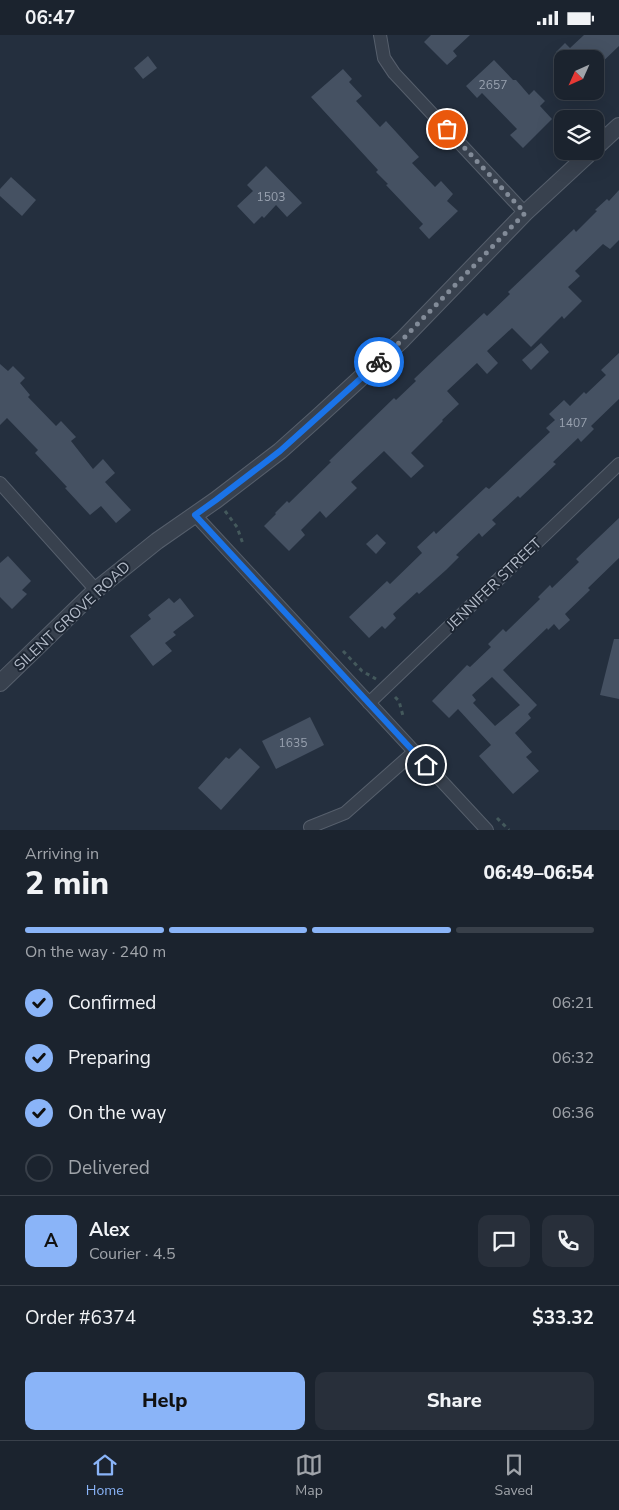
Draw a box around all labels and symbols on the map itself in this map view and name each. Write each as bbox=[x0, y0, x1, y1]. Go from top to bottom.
north arrow bbox=[554, 50, 604, 100]
house number: 2657 bbox=[479, 77, 507, 93]
pin bbox=[426, 108, 468, 150]
house number: 1503 bbox=[257, 189, 285, 205]
courier bbox=[354, 337, 404, 387]
house number: 1407 bbox=[559, 415, 587, 431]
street label: JENNIFER STREET bbox=[441, 533, 546, 635]
street label: SILENT GROVE ROAD bbox=[9, 557, 135, 675]
house number: 1635 bbox=[279, 735, 307, 751]
pin bbox=[405, 744, 447, 786]

